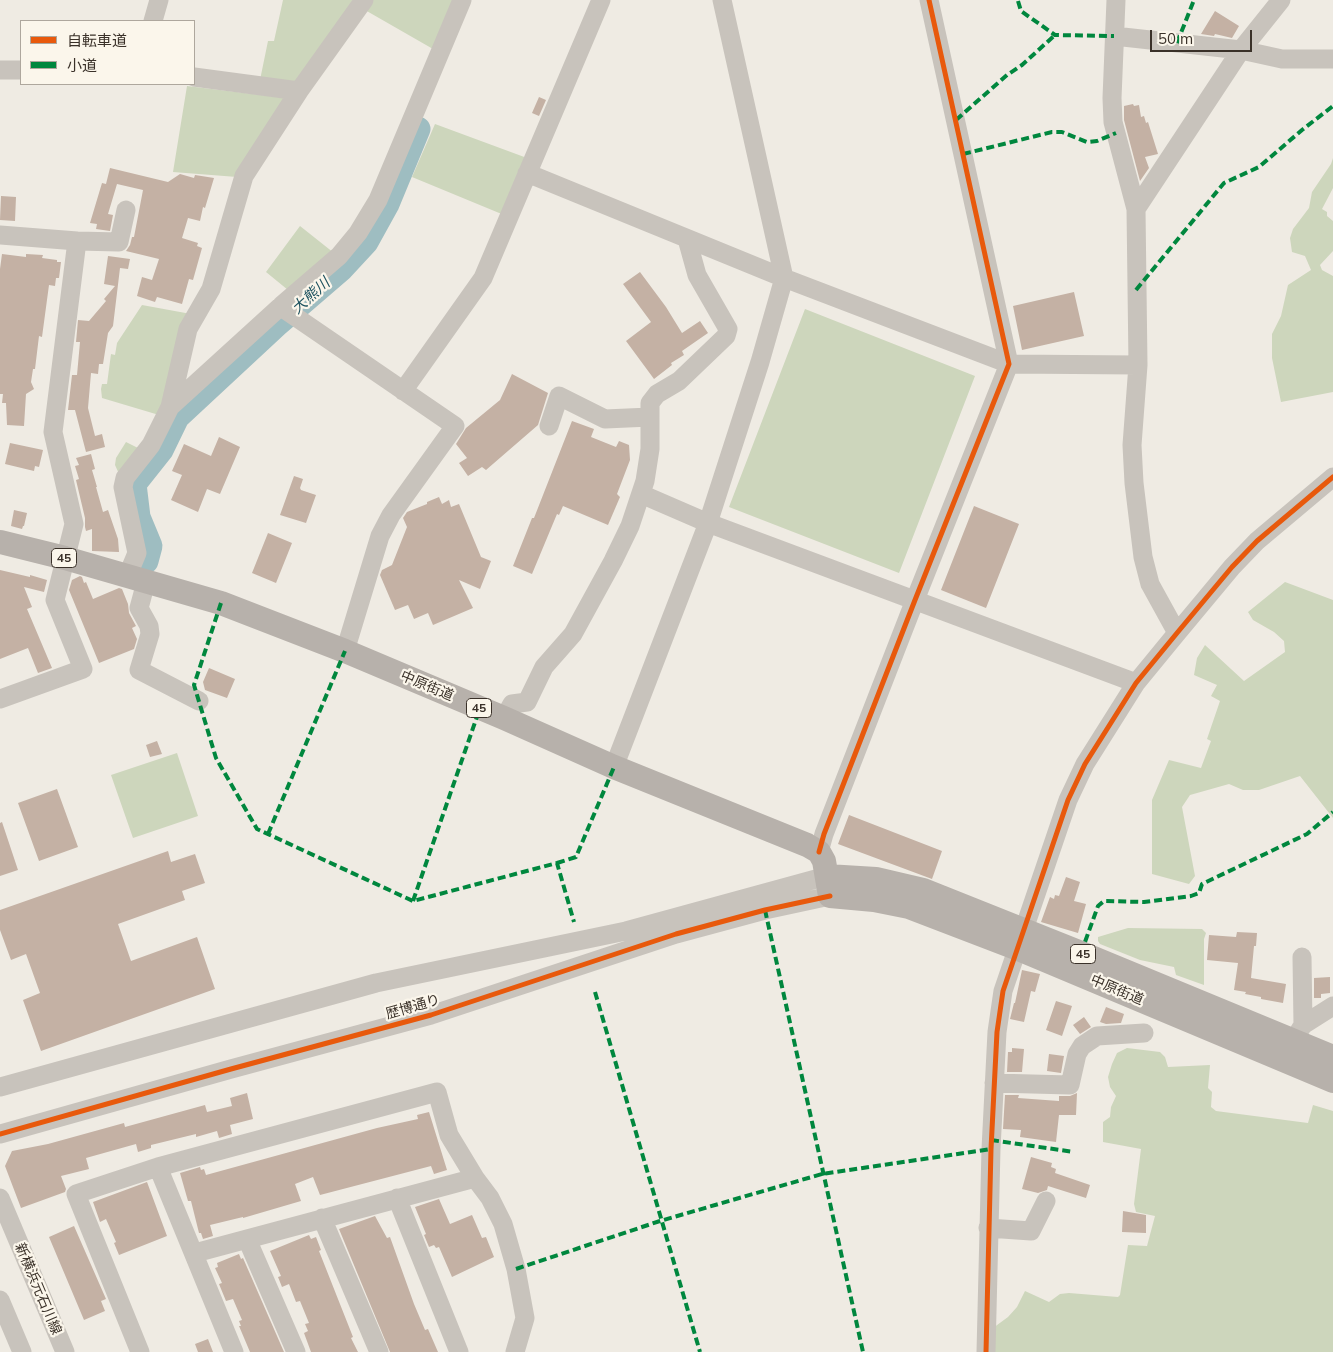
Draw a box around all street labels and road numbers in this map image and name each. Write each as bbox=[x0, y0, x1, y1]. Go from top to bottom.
road number: 45 bbox=[52, 548, 76, 568]
street label: 中原街道 bbox=[398, 667, 456, 705]
road number: 45 bbox=[466, 698, 492, 718]
road number: 45 bbox=[1070, 944, 1096, 964]
street label: 中原街道 bbox=[1088, 971, 1146, 1009]
street label: 歴博通り bbox=[384, 991, 442, 1023]
street label: 新横浜元石川線 bbox=[11, 1241, 65, 1337]

